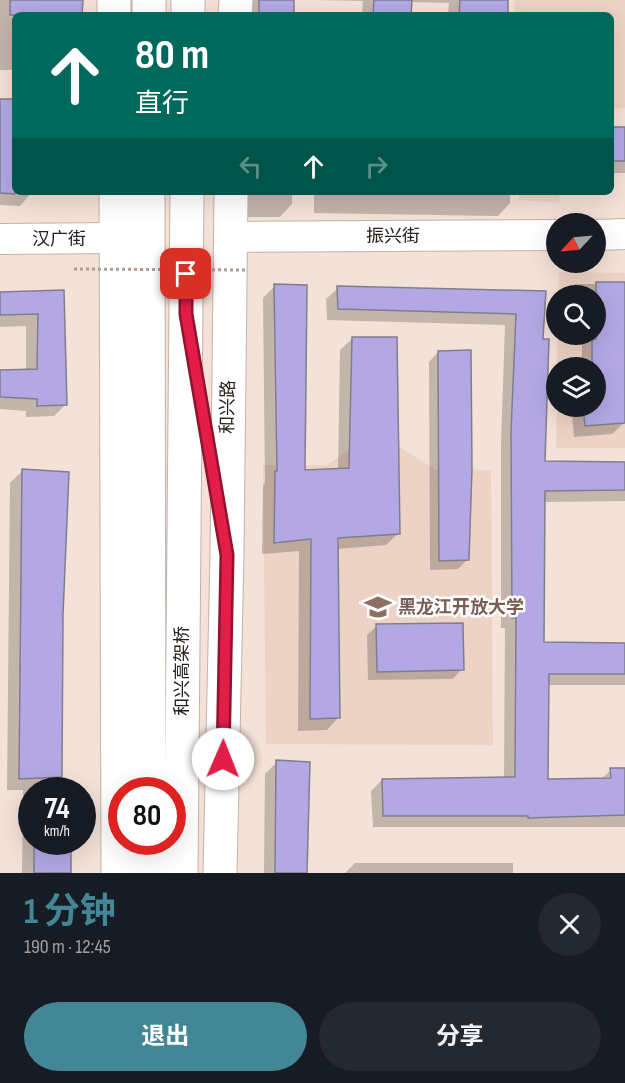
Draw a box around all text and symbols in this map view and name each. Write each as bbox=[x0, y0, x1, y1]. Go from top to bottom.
text: 80 m bbox=[135, 30, 209, 81]
icon: ahead bbox=[36, 36, 114, 114]
text: 直行 bbox=[135, 88, 189, 120]
icon: left bbox=[234, 150, 267, 183]
icon: ahead bbox=[297, 150, 330, 183]
icon: right bbox=[360, 150, 393, 183]
north arrow bbox=[546, 213, 606, 273]
map controls bbox=[546, 213, 606, 417]
street label: 振兴街 bbox=[366, 226, 420, 247]
street label: 汉广街 bbox=[32, 229, 86, 250]
pin bbox=[160, 248, 211, 299]
icon: arrive bbox=[169, 257, 202, 290]
button: search bbox=[546, 285, 606, 345]
button: layers bbox=[546, 357, 606, 417]
street label: 和兴路 bbox=[217, 380, 239, 434]
school or university icon: 黑龙江开放大学 bbox=[363, 592, 393, 622]
place label: 黑龙江开放大学 bbox=[398, 597, 524, 618]
street label: 和兴高架桥 bbox=[172, 626, 193, 716]
position arrow bbox=[191, 727, 255, 791]
speed limit sign: 80 bbox=[108, 777, 186, 855]
text: 74 bbox=[44, 791, 70, 827]
text: km/h bbox=[44, 822, 70, 841]
text: 1 分钟 bbox=[24, 891, 116, 934]
button: close bbox=[538, 893, 601, 956]
text: 190 m · 12:45 bbox=[24, 935, 111, 959]
button: 退出 bbox=[24, 1002, 307, 1071]
button: 分享 bbox=[319, 1002, 601, 1071]

